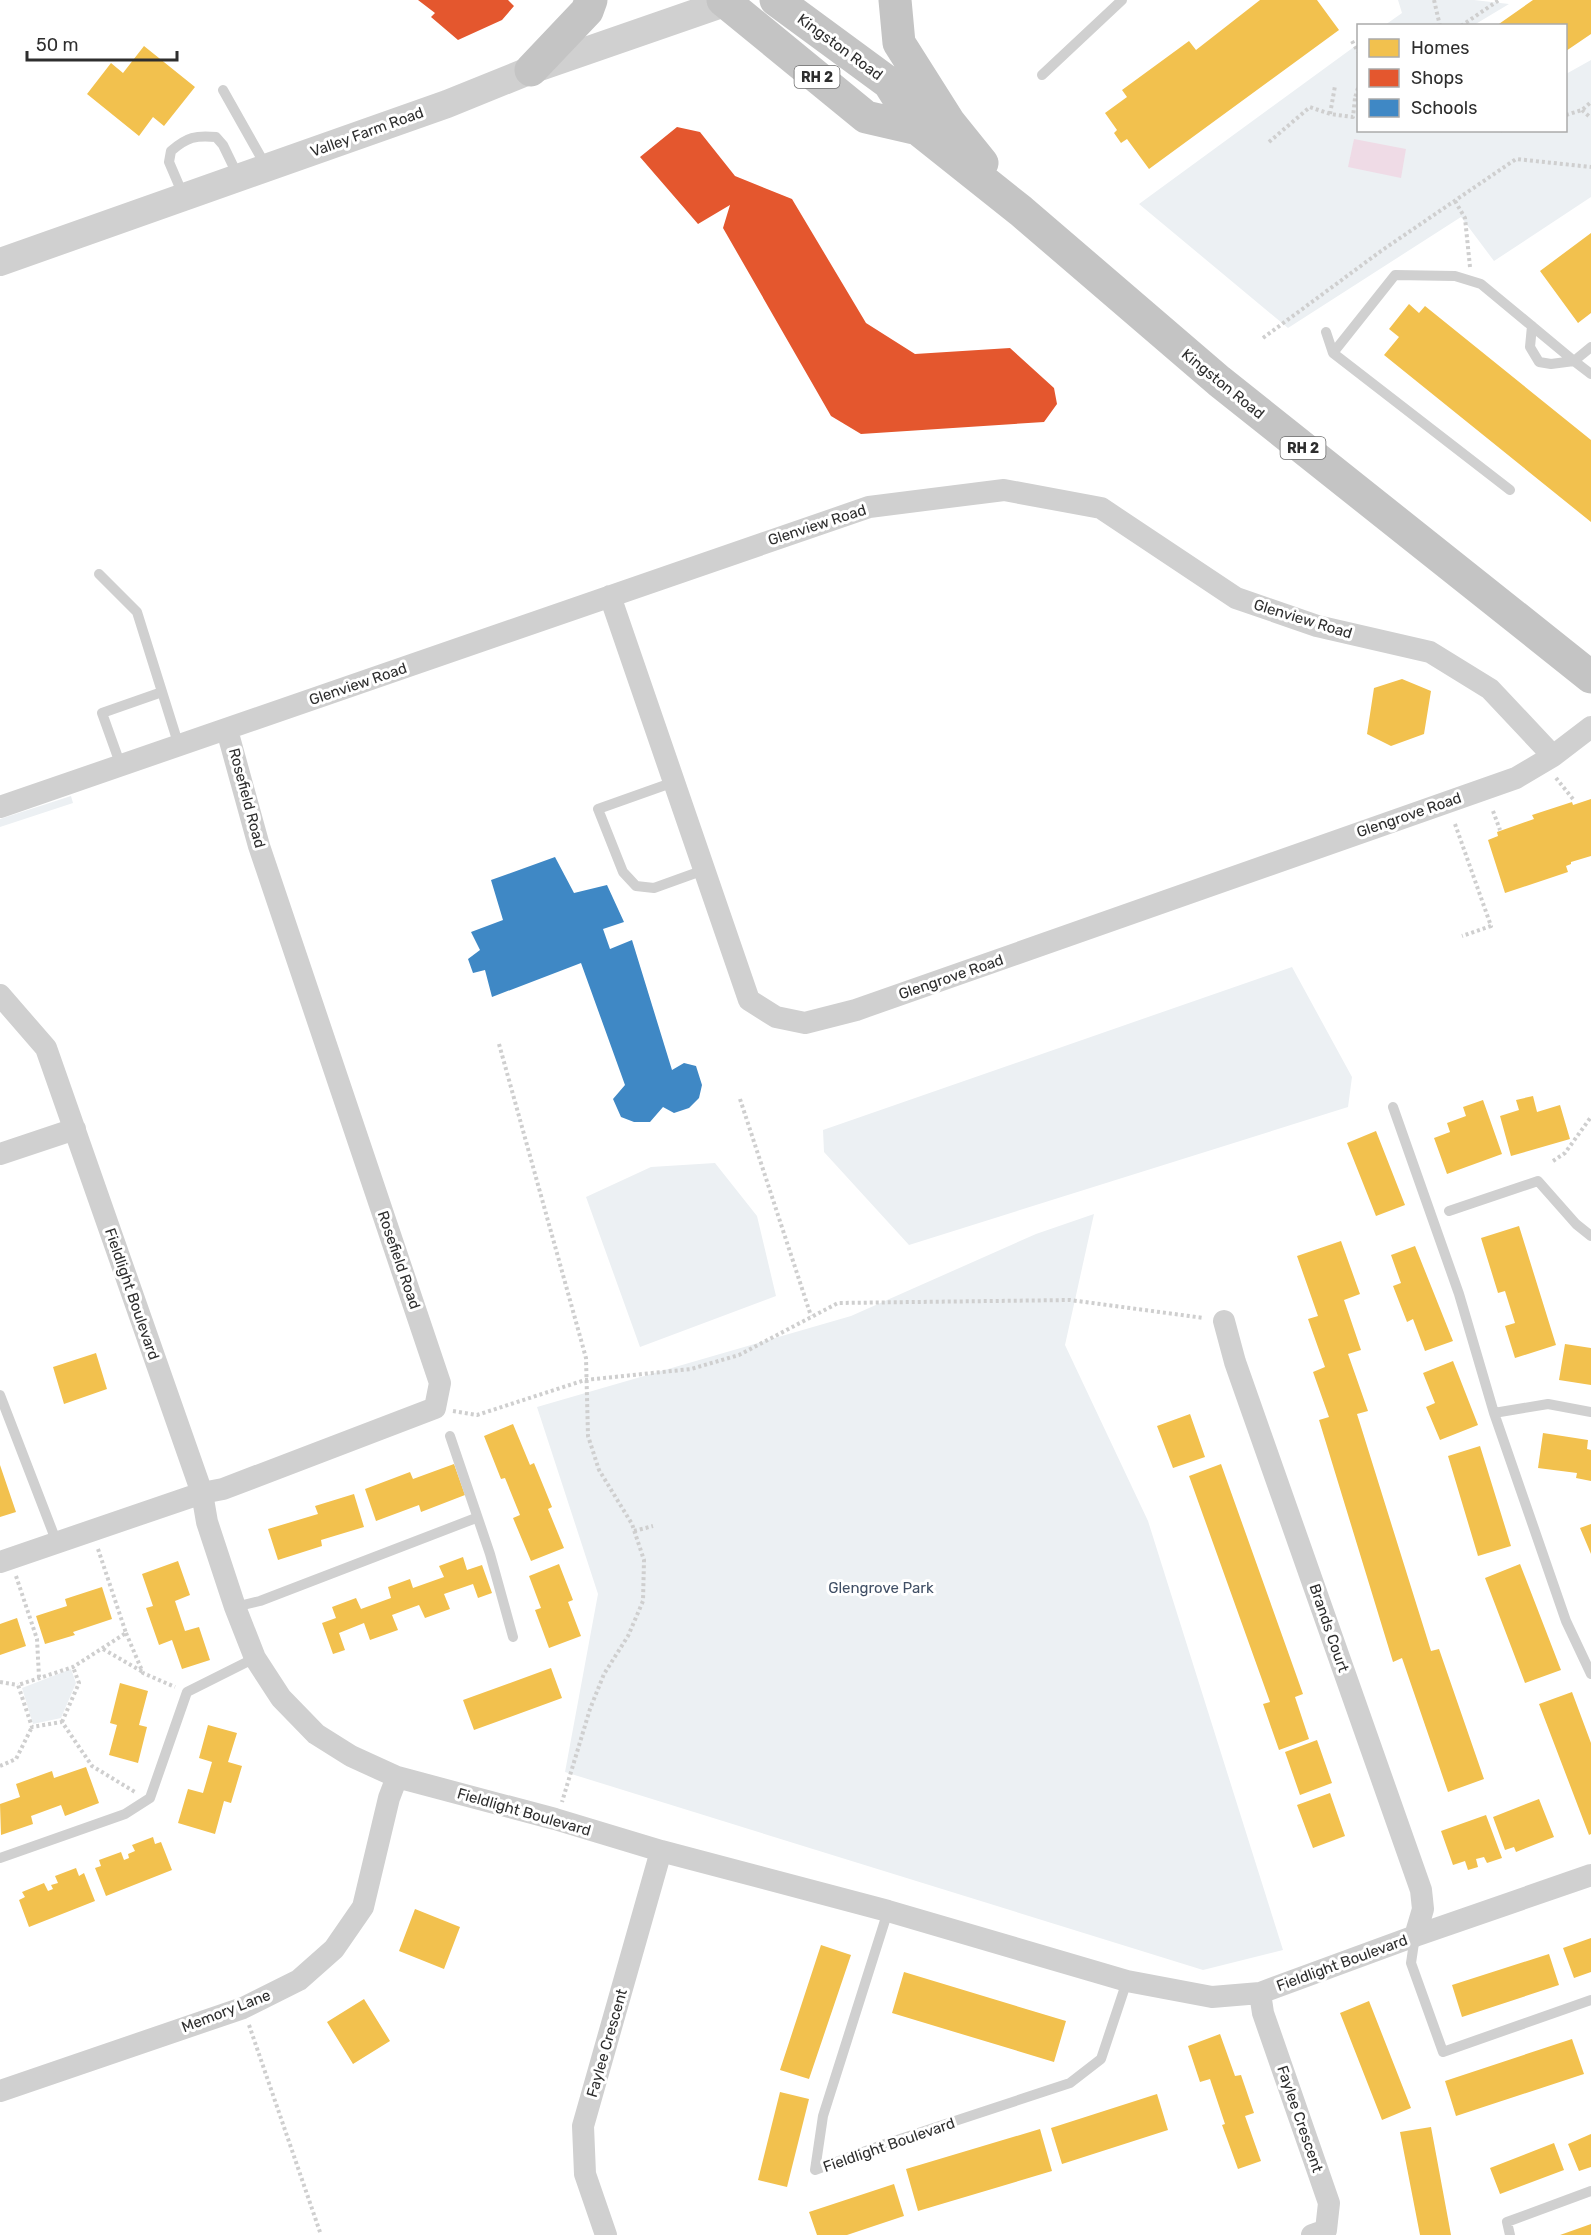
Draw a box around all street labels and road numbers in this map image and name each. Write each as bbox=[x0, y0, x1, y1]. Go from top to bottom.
street label: Kingston Road bbox=[794, 10, 886, 84]
road number: RH 2 bbox=[794, 66, 840, 88]
street label: Valley Farm Road bbox=[308, 103, 426, 161]
street label: Kingston Road bbox=[1178, 345, 1268, 423]
road number: RH 2 bbox=[1280, 437, 1326, 459]
street label: Glenview Road bbox=[766, 501, 868, 549]
street label: Glenview Road bbox=[1252, 595, 1354, 643]
street label: Glenview Road bbox=[307, 659, 409, 709]
street label: Rosefield Road bbox=[225, 746, 269, 850]
street label: Glengrove Road bbox=[1354, 789, 1464, 841]
street label: Glengrove Road bbox=[896, 951, 1006, 1003]
street label: Rosefield Road bbox=[374, 1208, 424, 1312]
street label: Fieldlight Boulevard bbox=[101, 1226, 163, 1362]
street label: Brands Court bbox=[1305, 1581, 1353, 1675]
street label: Fieldlight Boulevard bbox=[455, 1784, 593, 1840]
street label: Fieldlight Boulevard bbox=[1274, 1931, 1410, 1995]
street label: Memory Lane bbox=[179, 1986, 273, 2036]
street label: Faylee Crescent bbox=[583, 1987, 631, 2099]
street label: Faylee Crescent bbox=[1273, 2063, 1327, 2175]
street label: Fieldlight Boulevard bbox=[821, 2114, 957, 2176]

